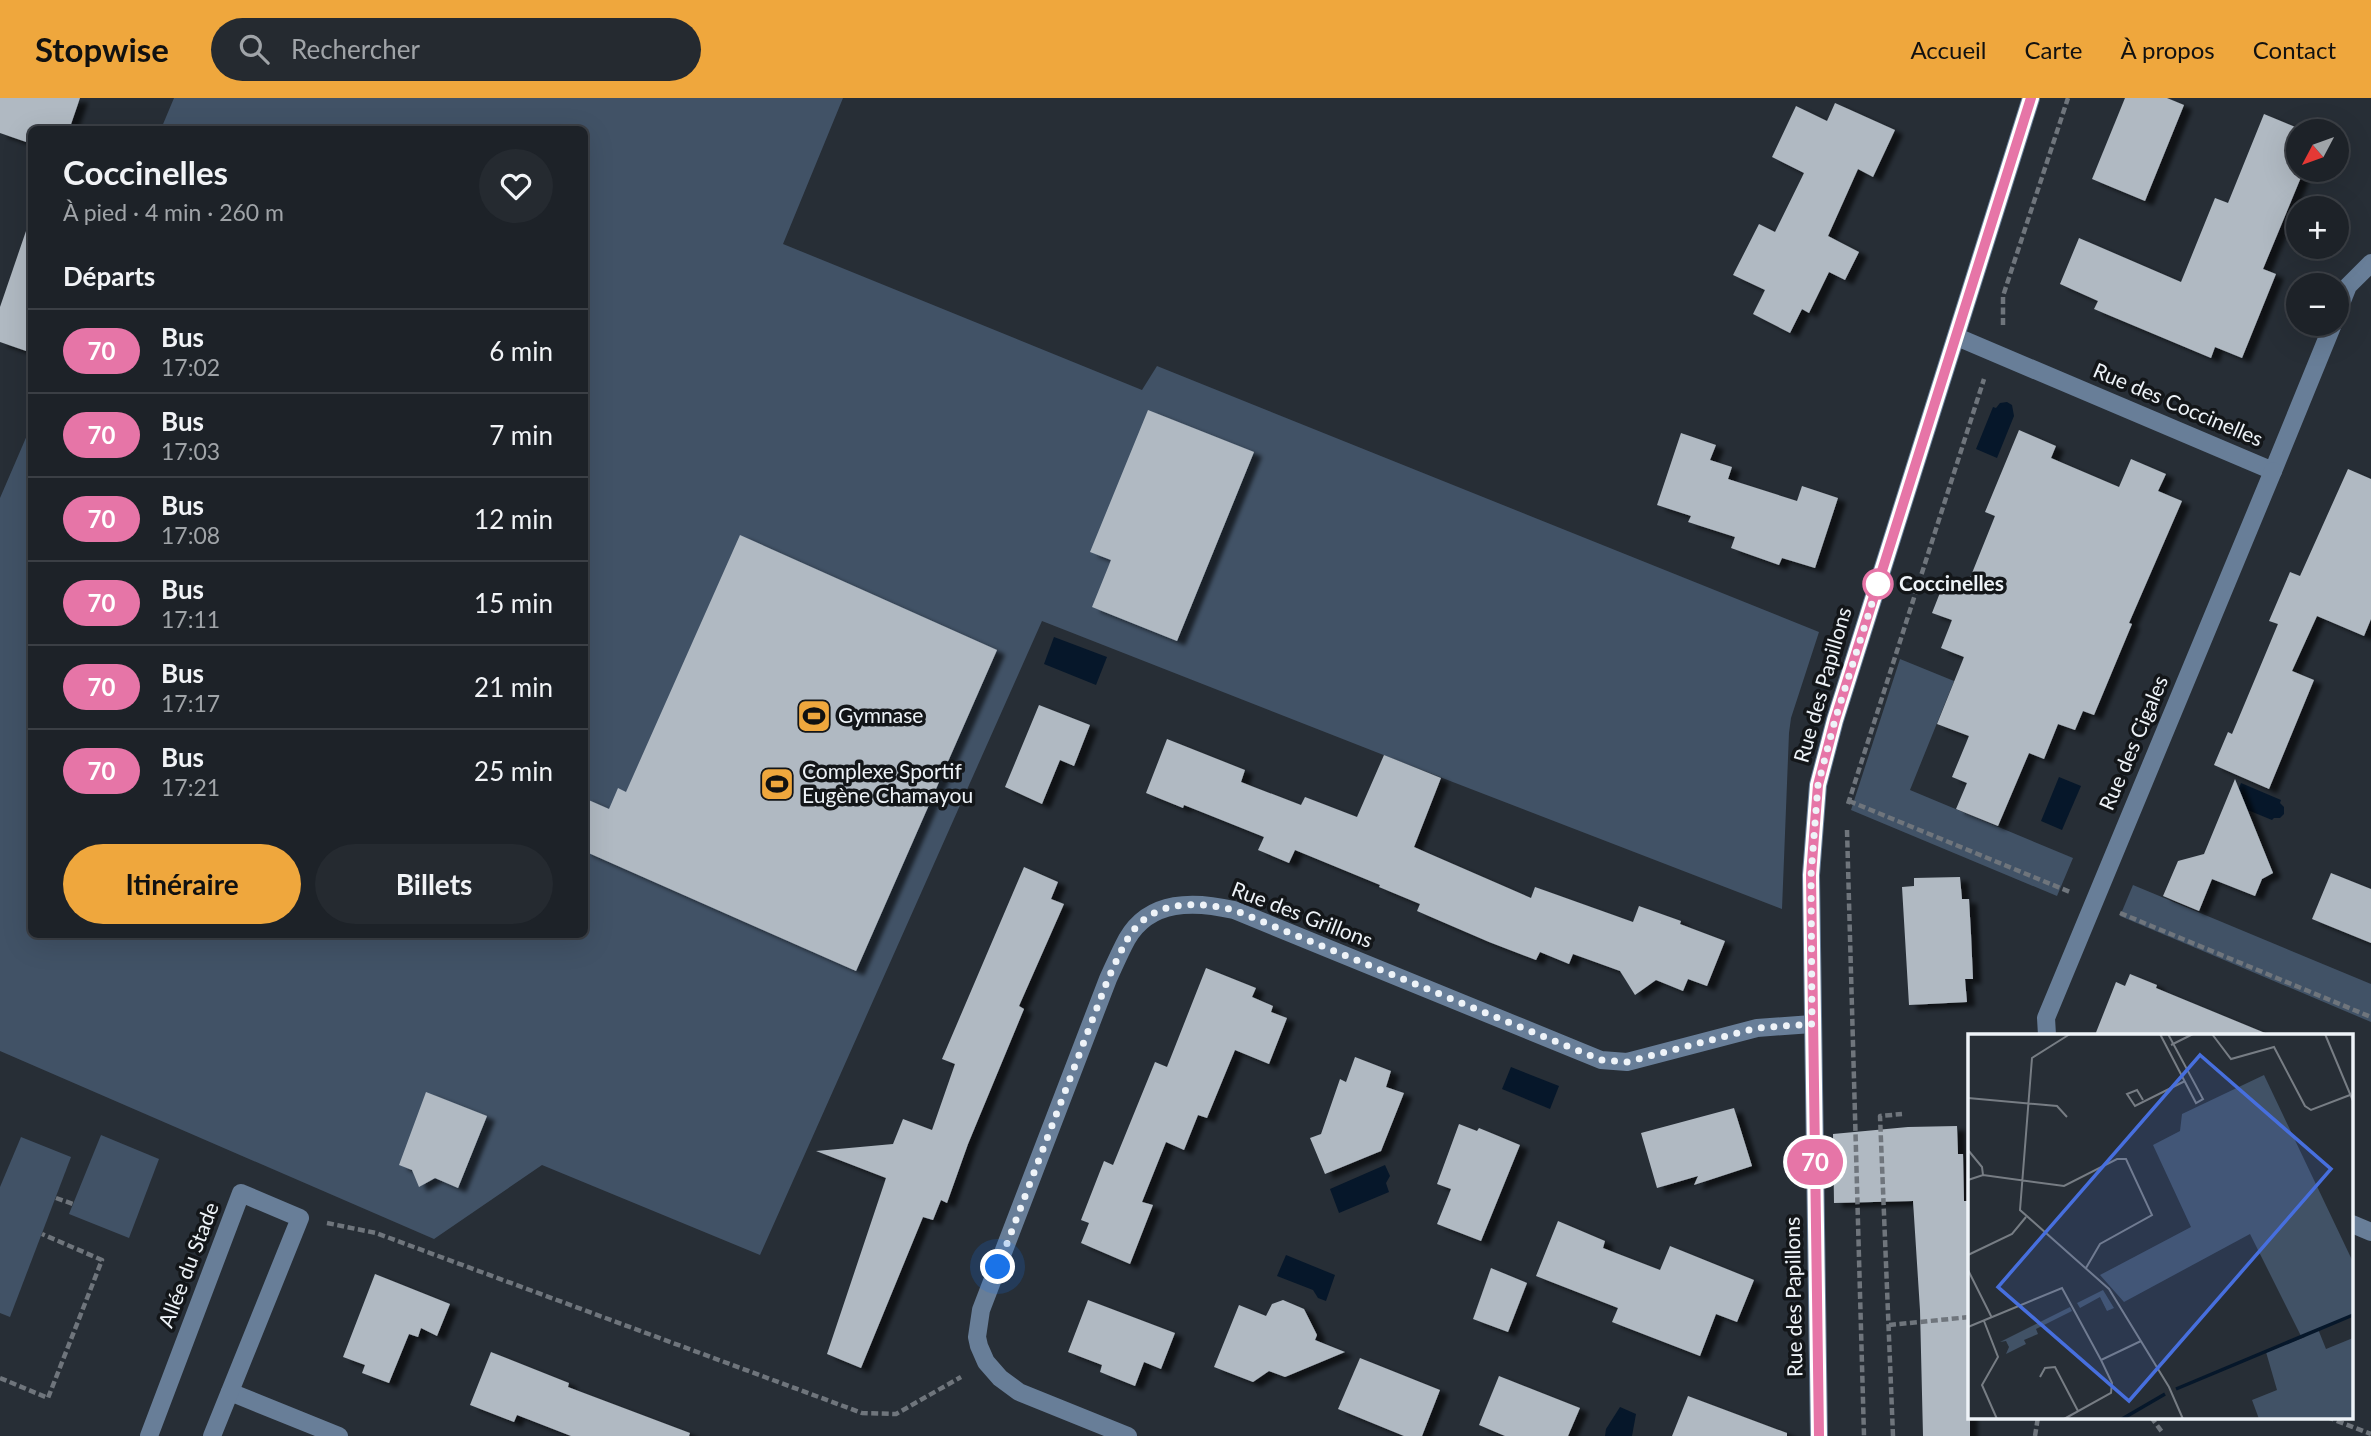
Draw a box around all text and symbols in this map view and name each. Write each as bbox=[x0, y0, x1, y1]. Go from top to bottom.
search box bbox=[211, 18, 701, 81]
text: Stopwise bbox=[35, 29, 169, 69]
icon: search bbox=[235, 30, 273, 68]
text: Rechercher bbox=[291, 33, 420, 65]
text: Accueil bbox=[1910, 35, 1986, 64]
text: Carte bbox=[2024, 35, 2082, 64]
text: À propos bbox=[2120, 35, 2215, 64]
text: Contact bbox=[2253, 35, 2336, 64]
north arrow bbox=[2286, 119, 2348, 182]
map controls bbox=[2286, 119, 2349, 336]
button: heart bbox=[479, 149, 553, 223]
text: Coccinelles bbox=[63, 152, 228, 192]
button: + bbox=[2286, 196, 2349, 259]
text: À pied · 4 min · 260 m bbox=[63, 198, 284, 226]
text: Départs bbox=[63, 260, 155, 292]
button: − bbox=[2286, 273, 2349, 336]
text: Bus bbox=[161, 321, 204, 353]
text: 6 min bbox=[489, 335, 553, 367]
text: 70 bbox=[88, 336, 115, 365]
text: 17:02 bbox=[161, 353, 220, 381]
street label: Rue des Coccinelles bbox=[2090, 357, 2267, 451]
text: Bus bbox=[161, 405, 204, 437]
text: 7 min bbox=[489, 419, 553, 451]
text: 70 bbox=[88, 420, 115, 449]
text: 17:03 bbox=[161, 437, 220, 465]
text: Bus bbox=[161, 489, 204, 521]
text: 12 min bbox=[474, 503, 553, 535]
text: 70 bbox=[88, 504, 115, 533]
text: 17:08 bbox=[161, 521, 220, 549]
marker: Coccinelles bbox=[1863, 569, 1893, 599]
place label: Coccinelles bbox=[1899, 570, 2004, 595]
text: Bus bbox=[161, 573, 204, 605]
text: 15 min bbox=[474, 587, 553, 619]
text: 70 bbox=[88, 588, 115, 617]
street label: Rue des Papillons bbox=[1787, 604, 1856, 765]
text: 17:11 bbox=[161, 605, 220, 633]
text: Bus bbox=[161, 657, 204, 689]
text: 21 min bbox=[474, 671, 553, 703]
street label: Rue des Cigales bbox=[2093, 671, 2172, 813]
text: 70 bbox=[88, 672, 115, 701]
text: 17:17 bbox=[161, 689, 220, 717]
sports icon: Gymnase bbox=[795, 697, 833, 735]
place label: Gymnase bbox=[838, 702, 923, 727]
text: Bus bbox=[161, 741, 204, 773]
text: 25 min bbox=[474, 755, 553, 787]
text: 70 bbox=[88, 756, 115, 785]
place label: Complexe Sportif Eugène Chamayou bbox=[802, 758, 973, 807]
sports icon: Complexe Sportif Eugène Chamayou bbox=[758, 765, 796, 803]
text: 17:21 bbox=[161, 773, 220, 801]
button: Itinéraire bbox=[63, 844, 301, 924]
button: Billets bbox=[315, 844, 553, 924]
street label: Rue des Grillons bbox=[1229, 875, 1376, 952]
inset map bbox=[1968, 1034, 2354, 1418]
line badge: 70 bbox=[1784, 1139, 1846, 1185]
text: 70 bbox=[1801, 1147, 1829, 1176]
street label: Allée du Stade bbox=[152, 1198, 223, 1331]
street label: Rue des Papillons bbox=[1779, 1217, 1806, 1377]
your location bbox=[980, 1249, 1015, 1284]

